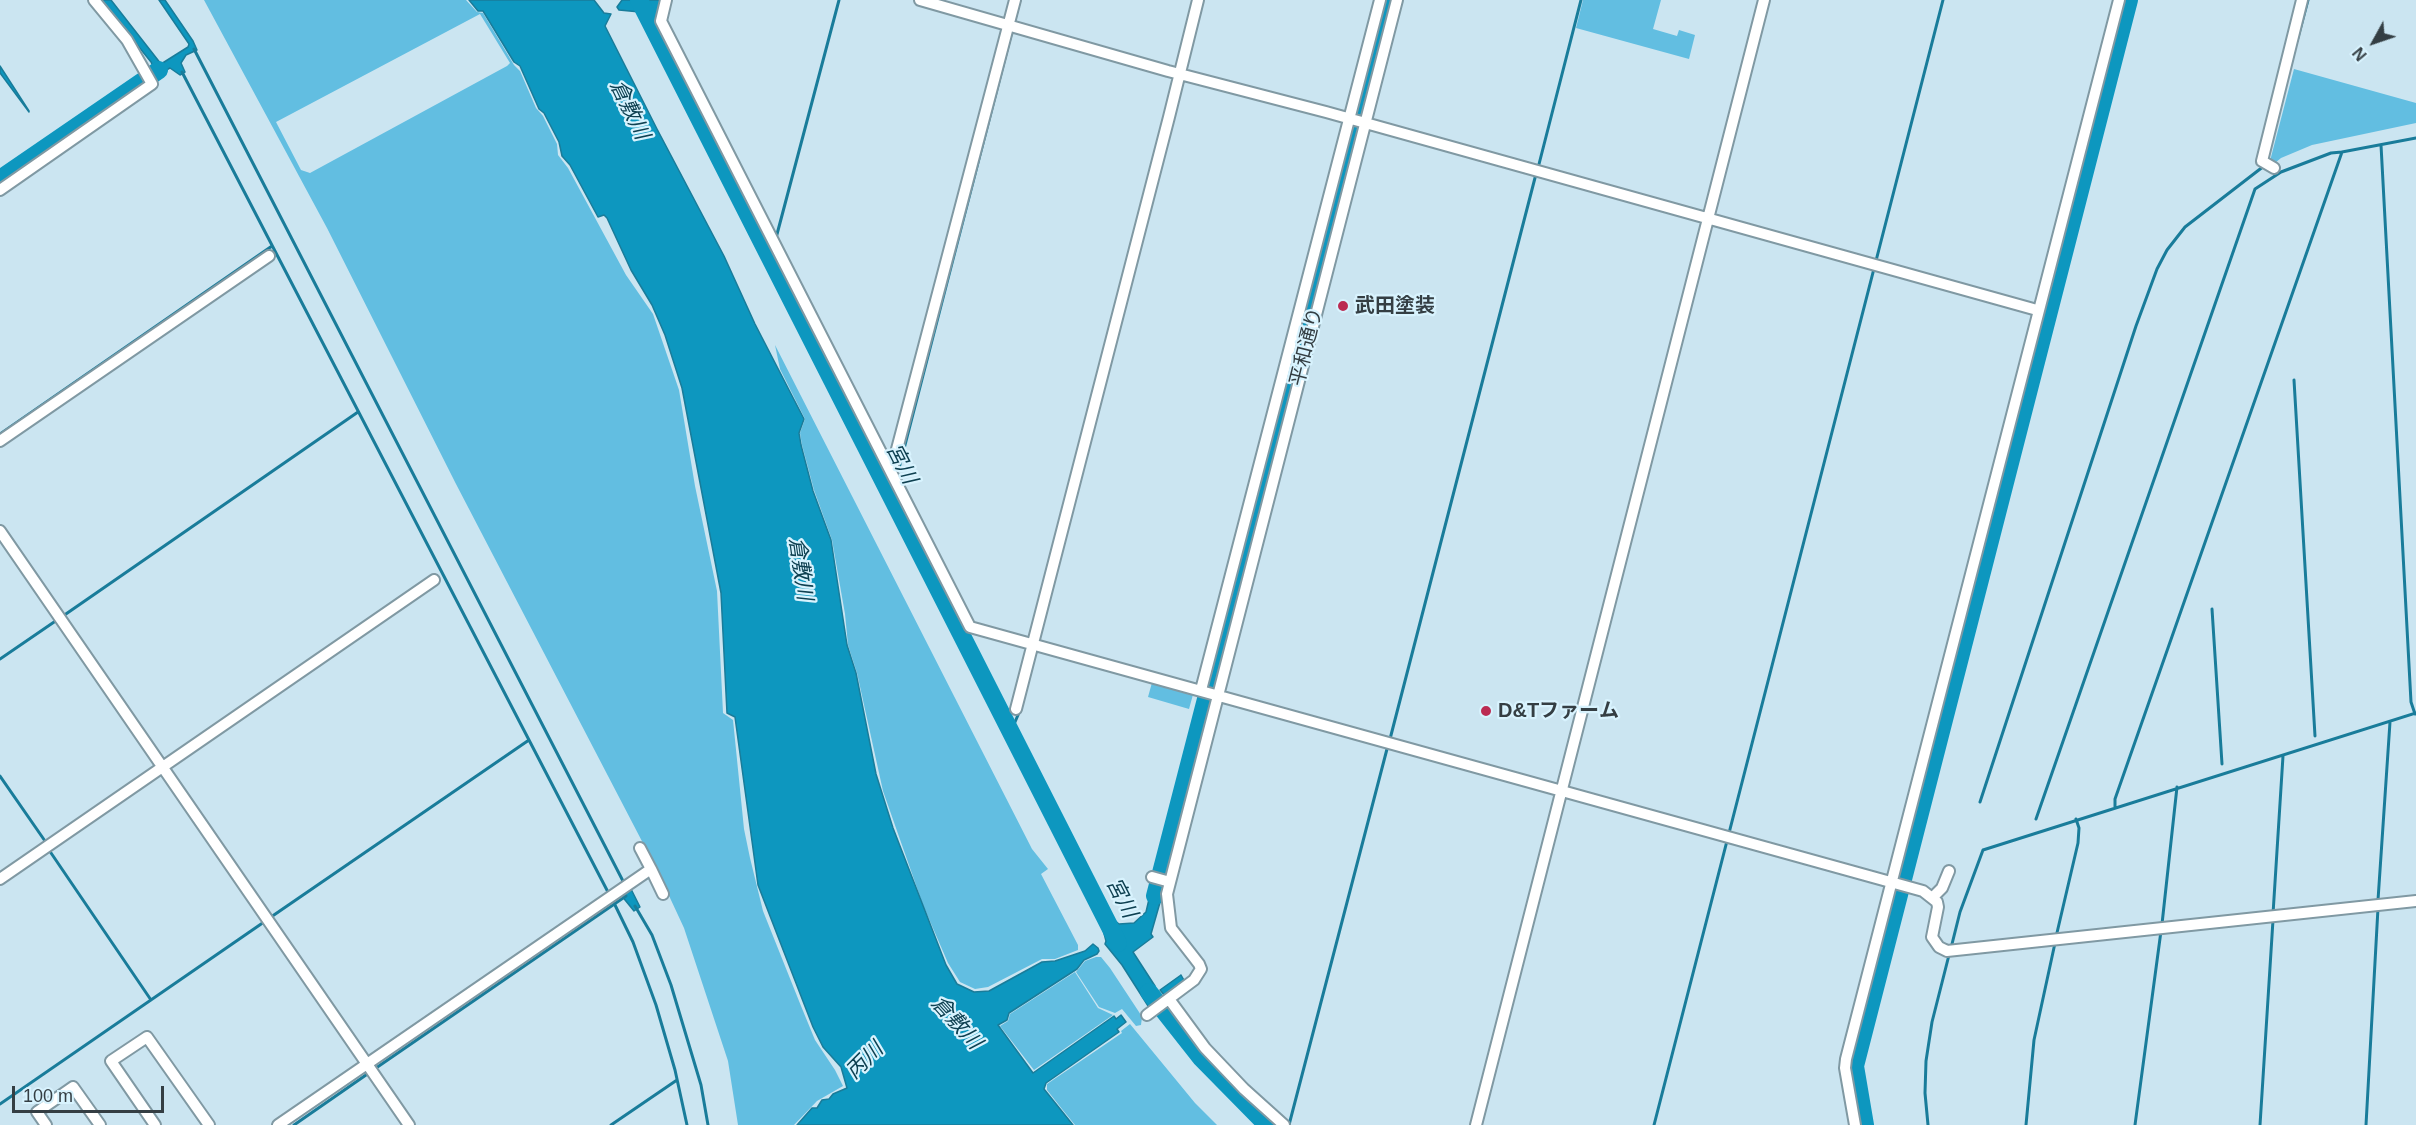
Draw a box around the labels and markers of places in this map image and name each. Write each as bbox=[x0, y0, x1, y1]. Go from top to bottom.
place label: 武田塗装 bbox=[1355, 294, 1435, 318]
marker: 武田塗装 bbox=[1336, 299, 1350, 313]
place label: D&Tファーム bbox=[1498, 699, 1619, 723]
marker: D&Tファーム bbox=[1479, 704, 1493, 718]

